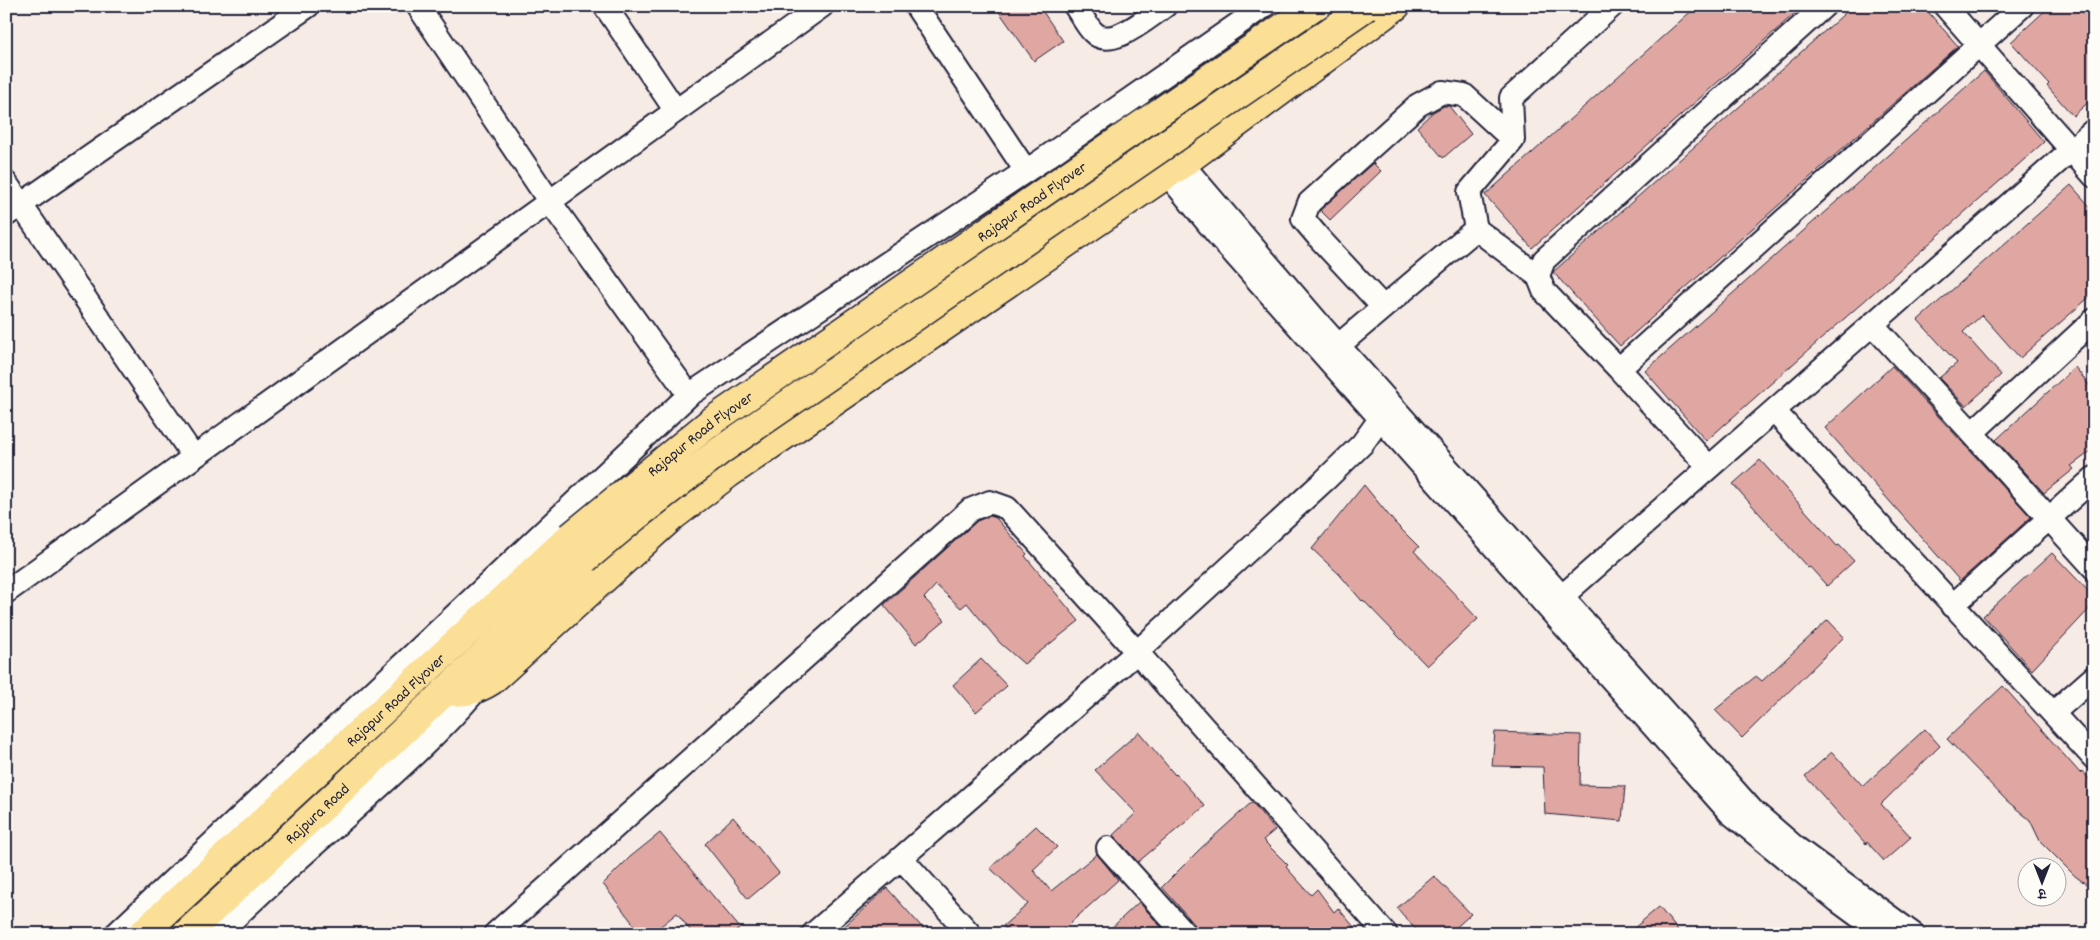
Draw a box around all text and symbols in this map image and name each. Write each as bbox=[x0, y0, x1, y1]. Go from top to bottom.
street label: Rajapur Road Flyover bbox=[973, 157, 1092, 249]
street label: Rajapur Road Flyover bbox=[643, 387, 759, 484]
street label: Rajapur Road Flyover bbox=[342, 649, 452, 753]
street label: Rajpura Road bbox=[281, 779, 356, 851]
north arrow bbox=[2018, 858, 2068, 908]
text: उ bbox=[2037, 883, 2047, 903]

